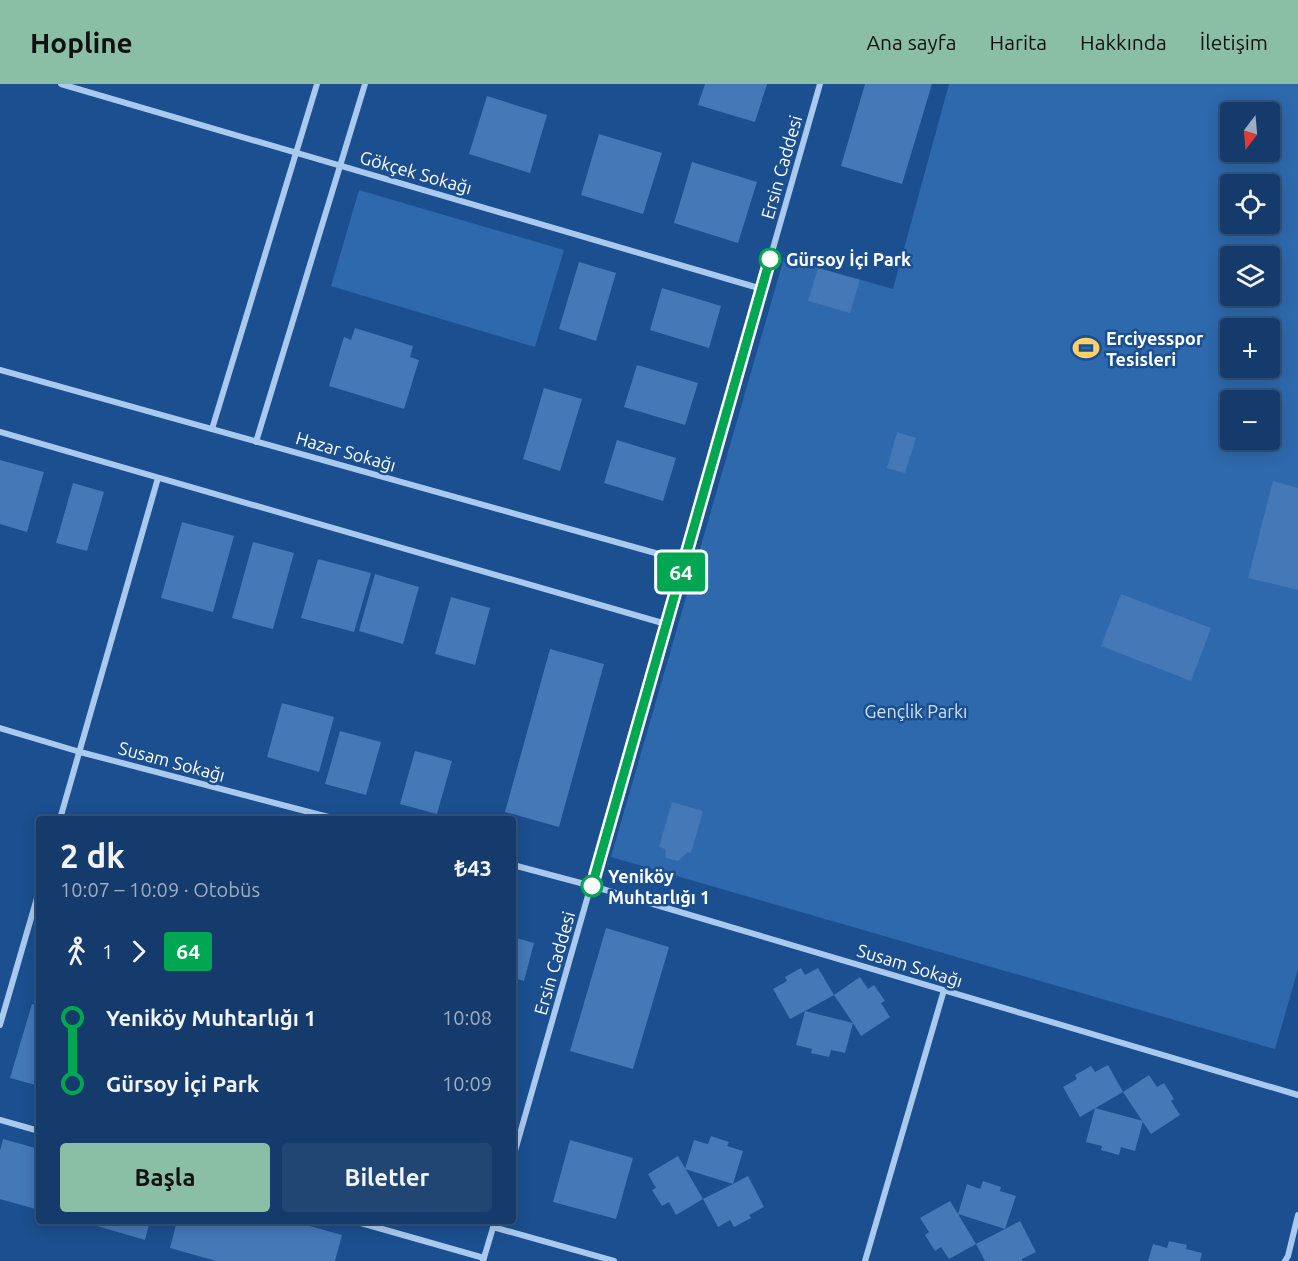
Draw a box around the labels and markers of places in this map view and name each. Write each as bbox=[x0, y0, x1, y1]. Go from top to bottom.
marker: Gürsoy İçi Park bbox=[759, 248, 781, 270]
place label: Gürsoy İçi Park bbox=[786, 249, 911, 270]
place label: Erciyesspor Tesisleri bbox=[1106, 328, 1204, 369]
sports icon: Erciyesspor Tesisleri bbox=[1071, 333, 1101, 363]
place label: Yeniköy Muhtarlığı 1 bbox=[608, 866, 710, 907]
marker: Yeniköy Muhtarlığı 1 bbox=[581, 875, 603, 897]

